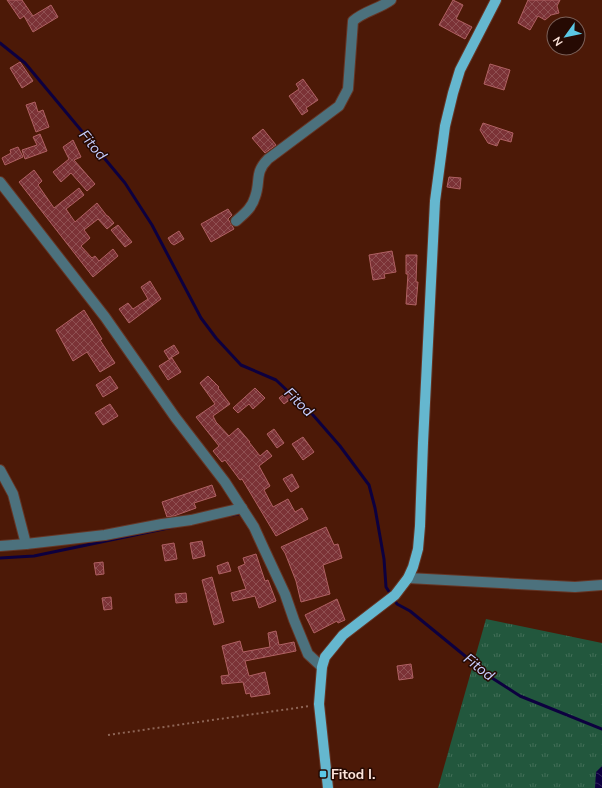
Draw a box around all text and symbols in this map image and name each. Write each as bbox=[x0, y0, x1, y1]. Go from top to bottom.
north arrow bbox=[546, 16, 586, 56]
text: N bbox=[550, 34, 567, 49]
water label: Fitod bbox=[74, 126, 112, 165]
water label: Fitod bbox=[280, 383, 318, 421]
water label: Fitod bbox=[459, 649, 499, 685]
place label: Fitod I. bbox=[331, 765, 375, 784]
marker: Fitod I. bbox=[318, 769, 328, 779]

